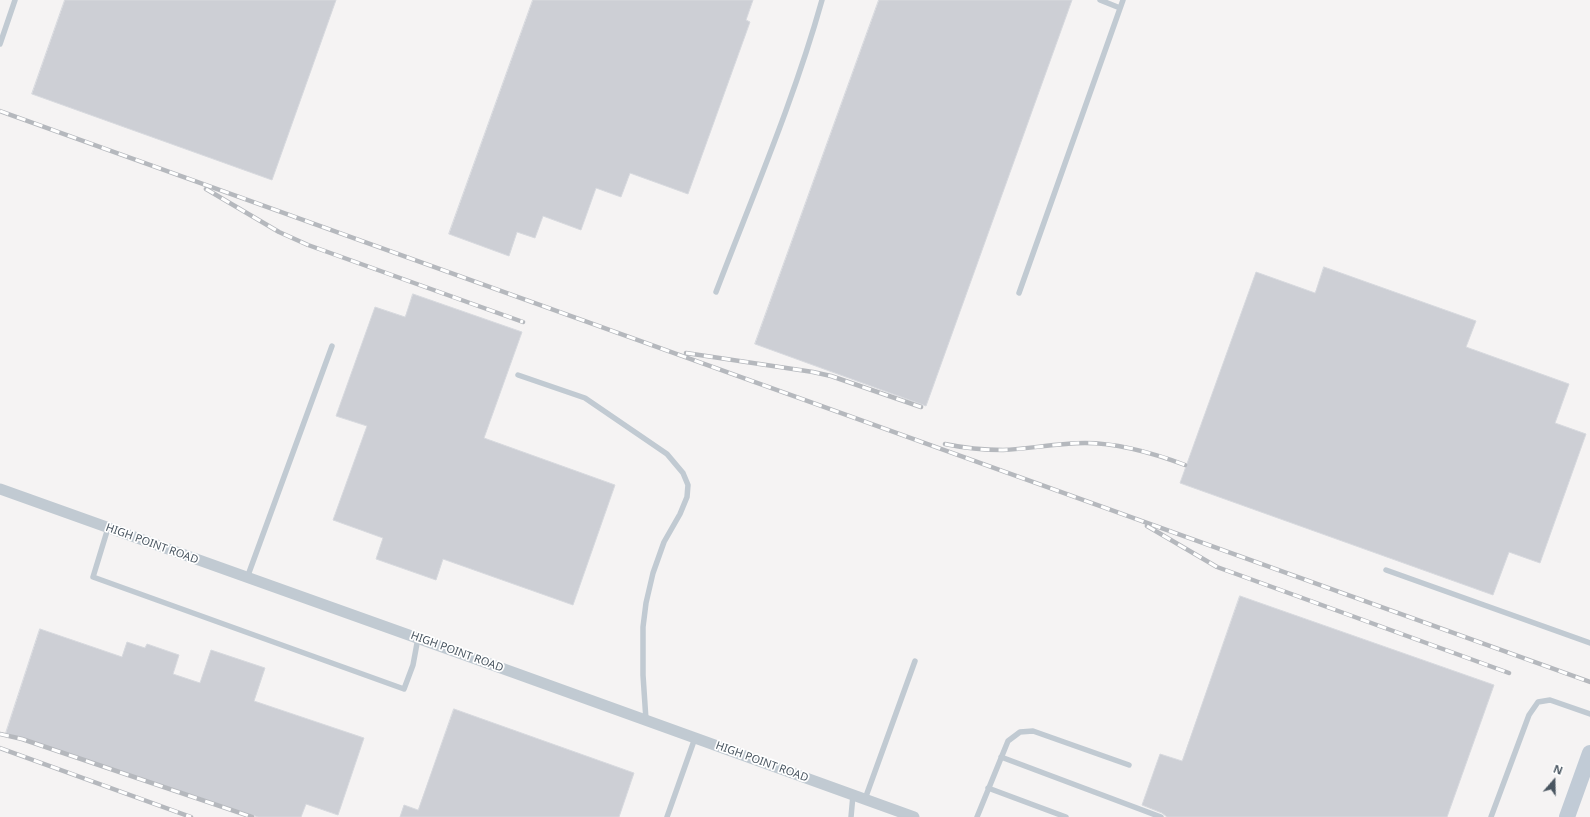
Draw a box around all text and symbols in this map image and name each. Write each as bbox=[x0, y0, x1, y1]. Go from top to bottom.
street label: HIGH POINT ROAD bbox=[104, 521, 200, 567]
street label: HIGH POINT ROAD bbox=[409, 629, 505, 675]
street label: HIGH POINT ROAD bbox=[714, 739, 810, 785]
north arrow bbox=[1534, 761, 1574, 801]
text: N bbox=[1551, 761, 1565, 778]

